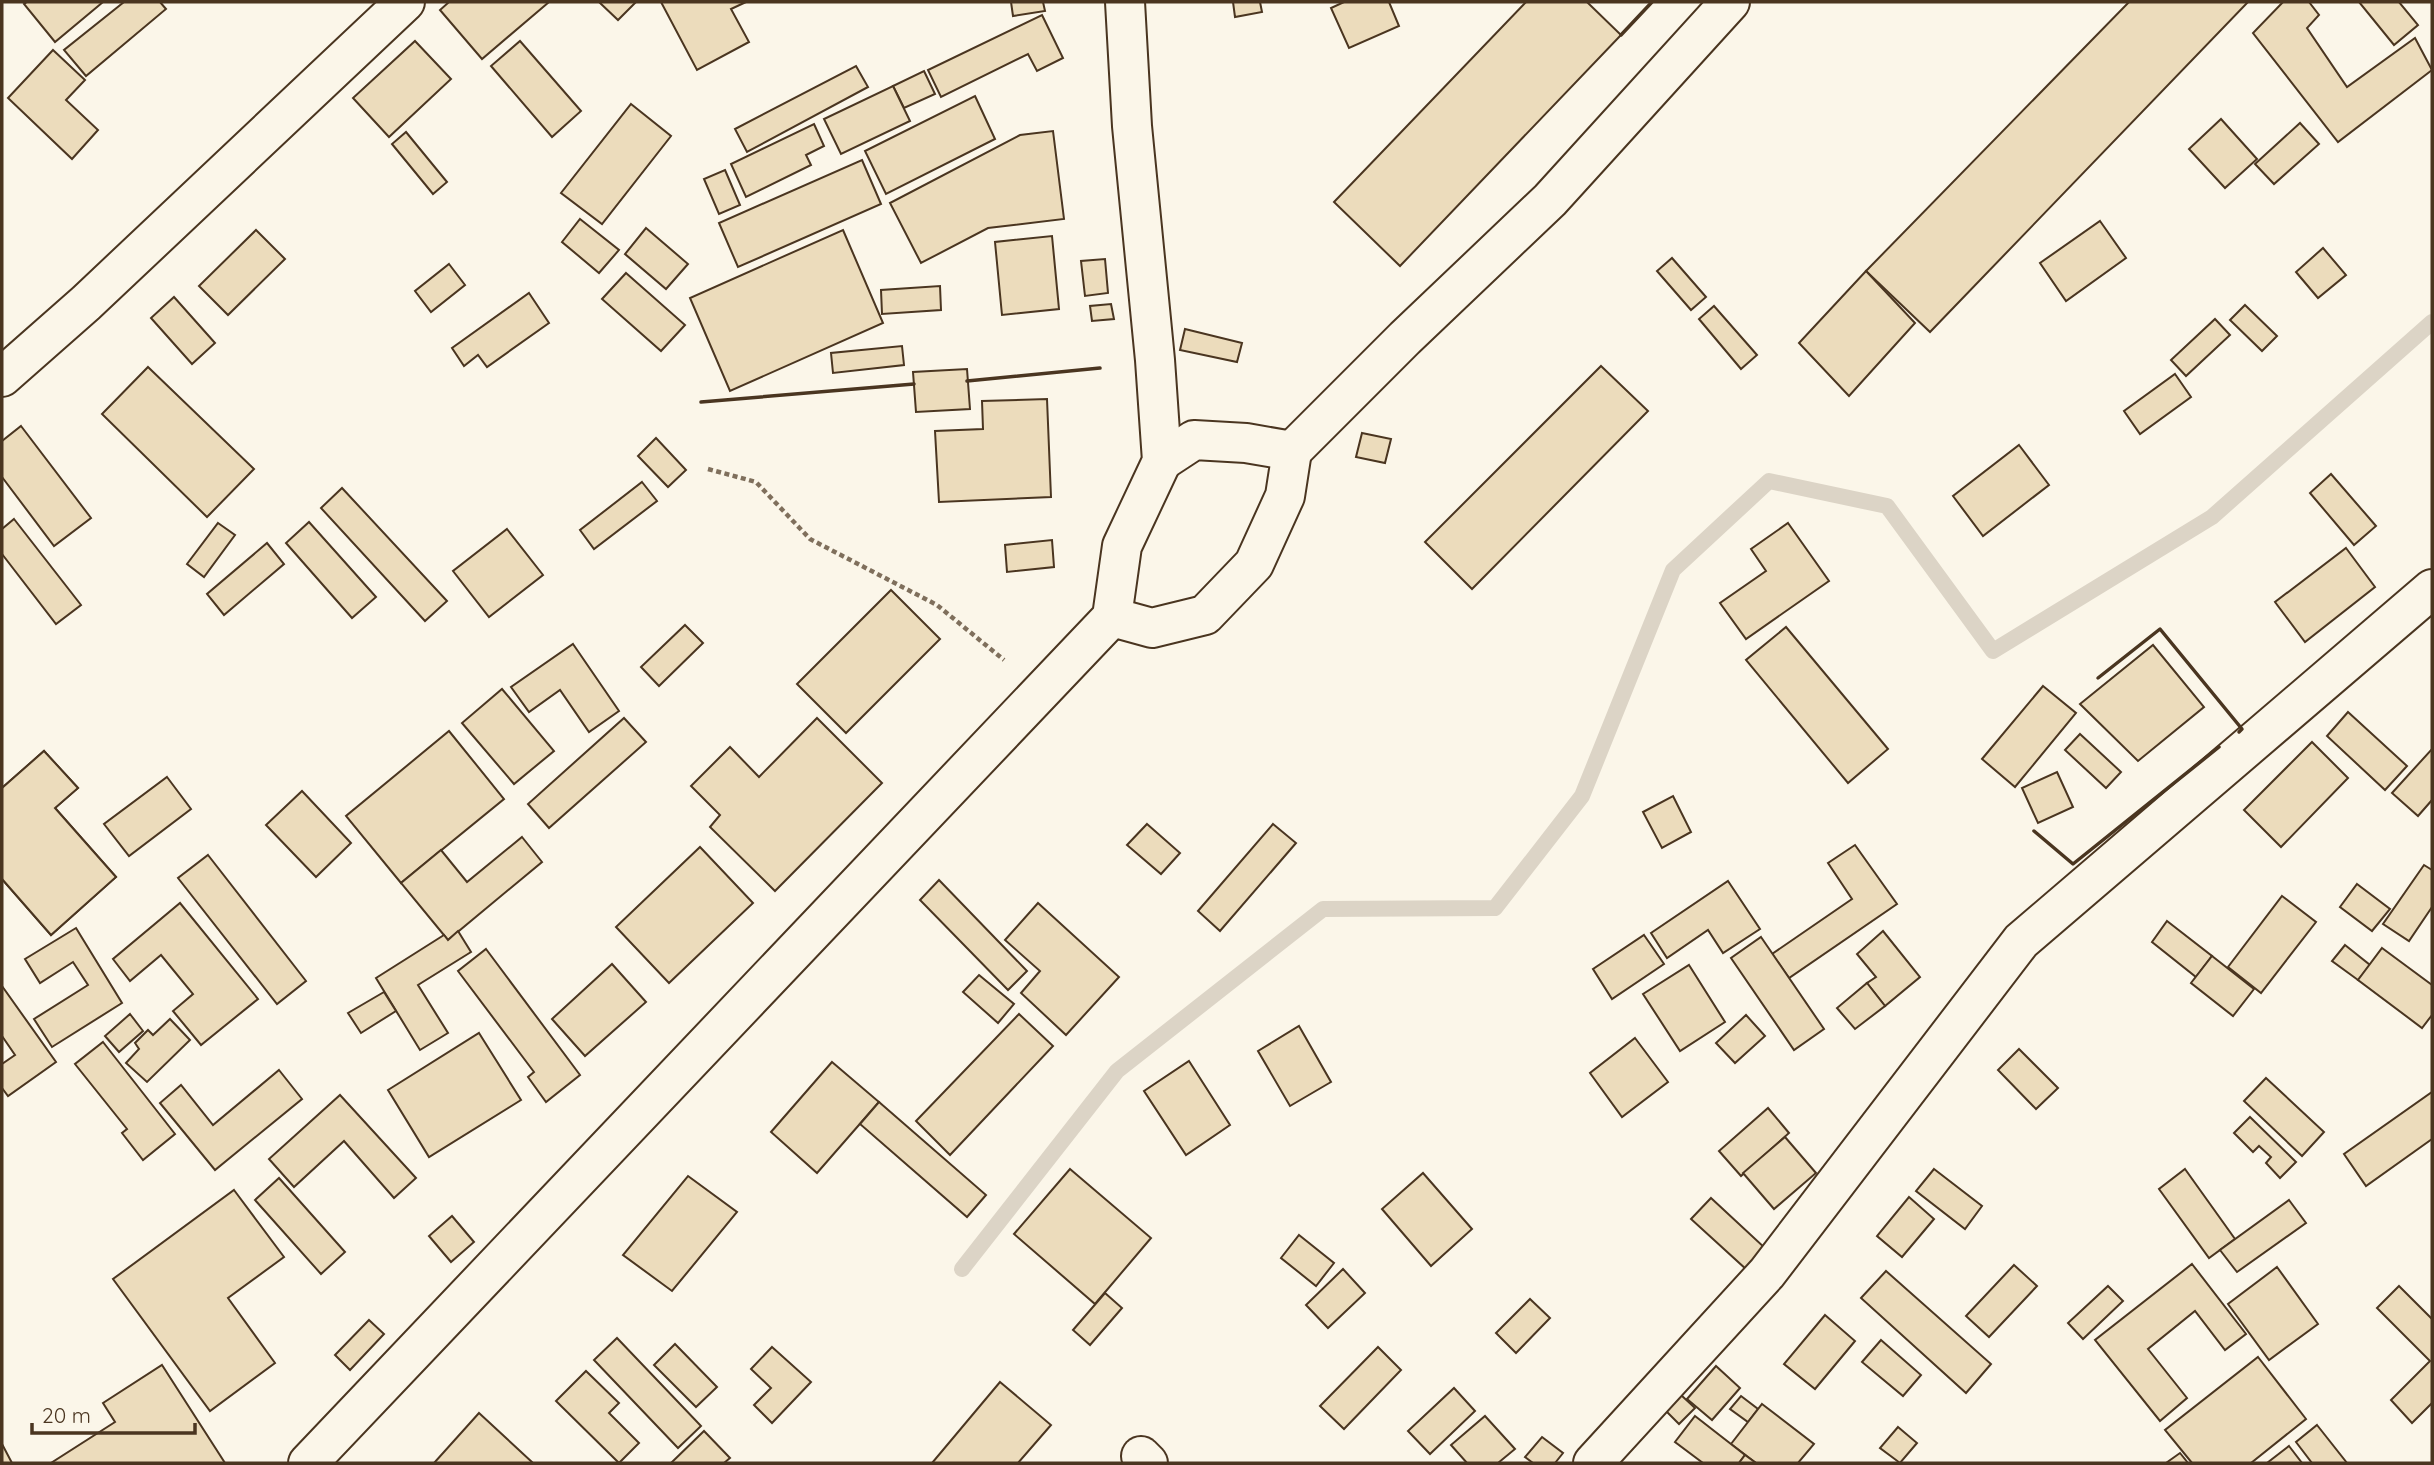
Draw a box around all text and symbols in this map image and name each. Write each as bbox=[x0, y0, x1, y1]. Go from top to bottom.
scale bar bbox=[32, 1392, 194, 1436]
text: 20 m bbox=[42, 1402, 91, 1428]

